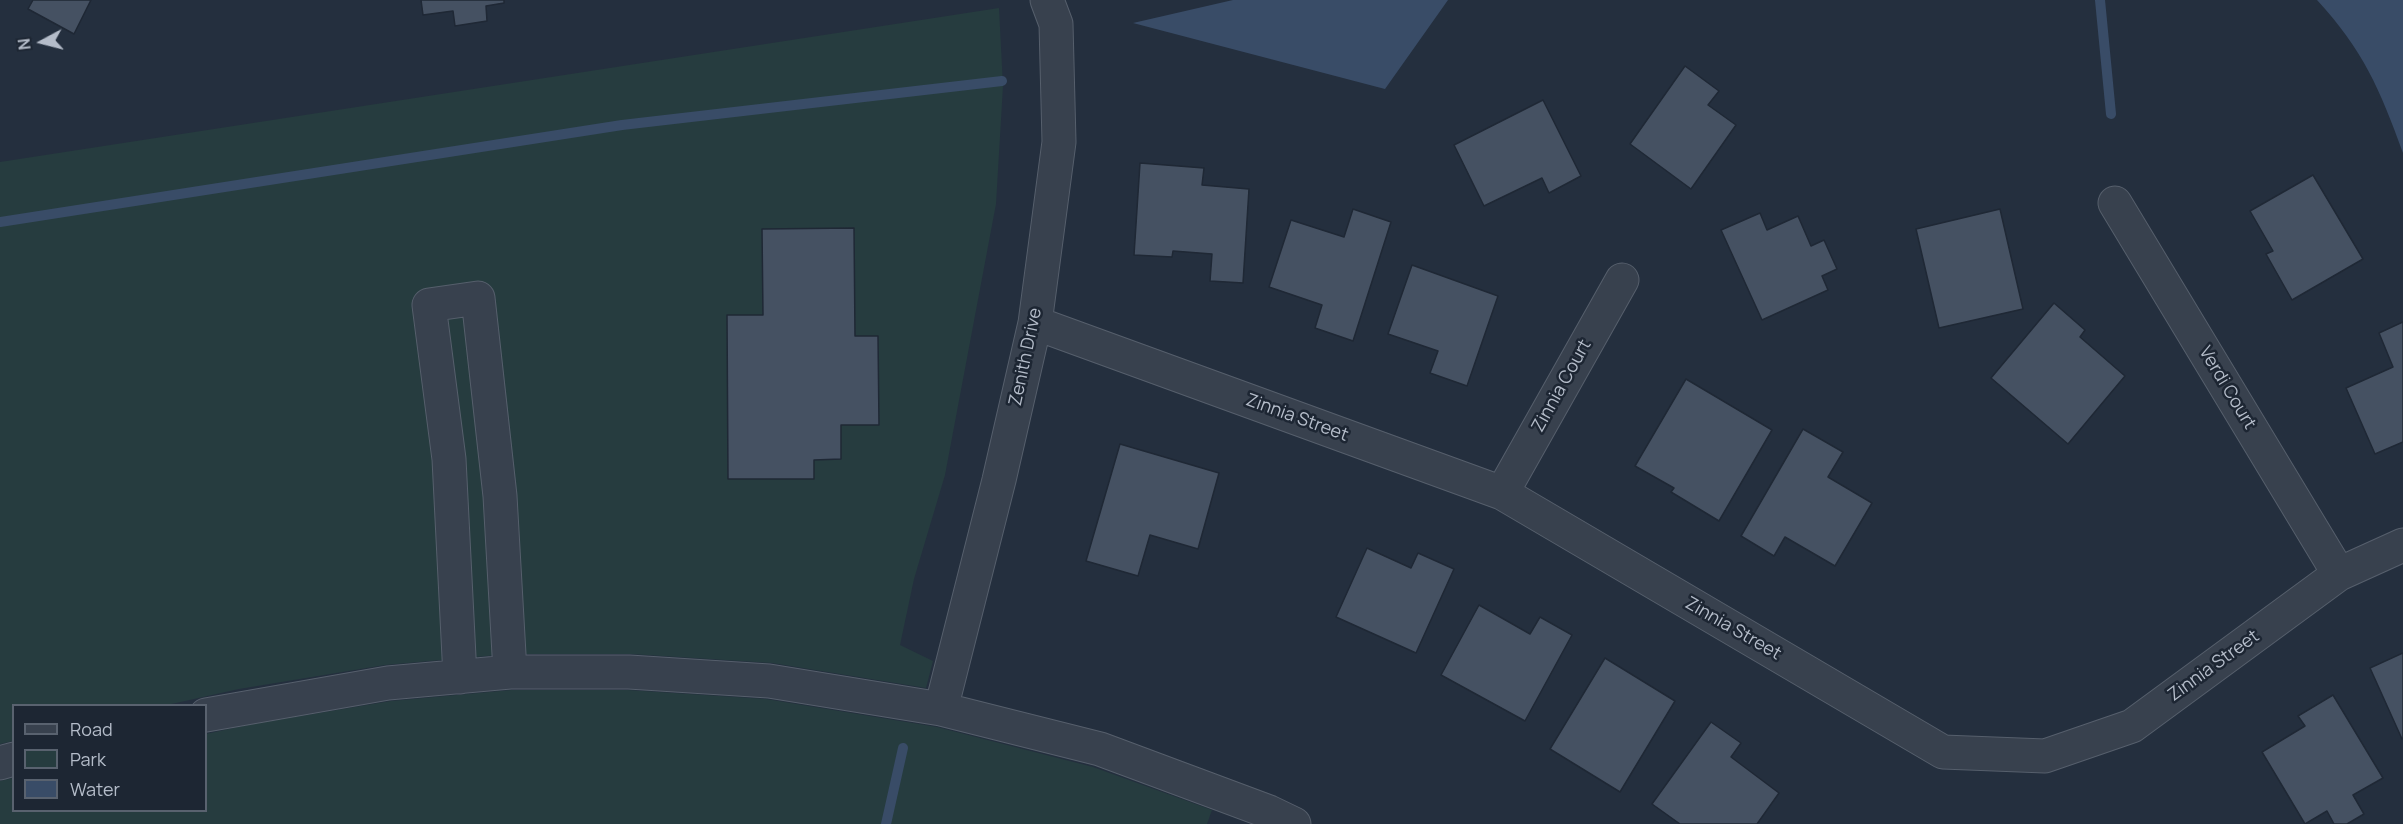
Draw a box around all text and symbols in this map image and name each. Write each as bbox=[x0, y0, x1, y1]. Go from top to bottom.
north arrow bbox=[12, 12, 72, 72]
text: N bbox=[13, 37, 36, 51]
street label: Zenith Drive bbox=[1005, 306, 1047, 408]
street label: Zinnia Court bbox=[1528, 336, 1596, 436]
street label: Verdi Court bbox=[2194, 343, 2260, 433]
street label: Zinnia Street bbox=[1243, 390, 1351, 446]
street label: Zinnia Street bbox=[1681, 593, 1785, 665]
street label: Zinnia Street bbox=[2164, 626, 2264, 706]
legend bbox=[12, 704, 207, 812]
text: Road bbox=[70, 717, 113, 741]
text: Park bbox=[70, 747, 106, 771]
text: Water bbox=[70, 777, 120, 801]

